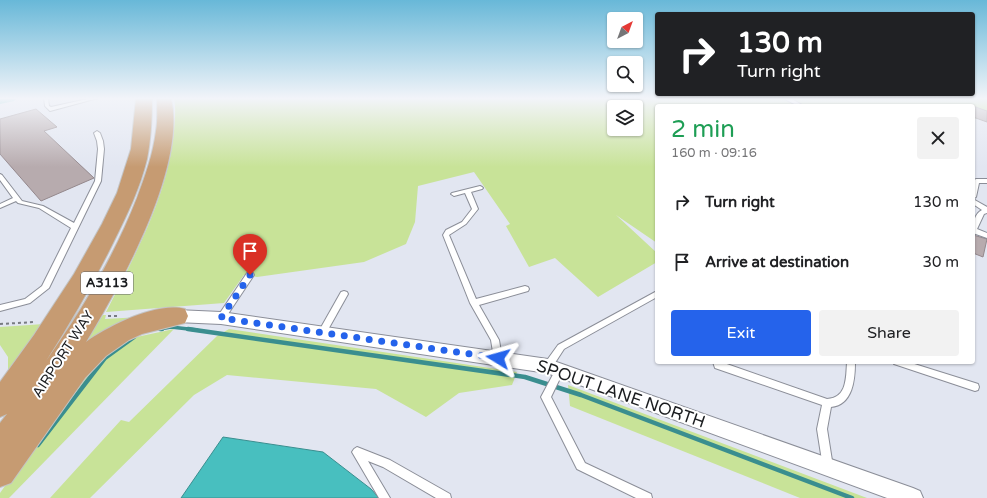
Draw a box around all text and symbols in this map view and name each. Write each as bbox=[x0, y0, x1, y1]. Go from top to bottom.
north arrow bbox=[607, 12, 643, 48]
map controls bbox=[607, 12, 643, 136]
text: 130 m bbox=[737, 26, 823, 60]
icon: right bbox=[671, 28, 723, 80]
button: search bbox=[607, 56, 643, 92]
text: Turn right bbox=[737, 60, 821, 82]
button: layers bbox=[607, 100, 643, 136]
text: 2 min bbox=[671, 115, 735, 144]
button: close bbox=[917, 117, 959, 159]
text: 160 m · 09:16 bbox=[671, 145, 757, 161]
icon: right bbox=[671, 191, 693, 213]
text: Turn right bbox=[705, 193, 775, 211]
text: 130 m bbox=[913, 193, 959, 211]
pin bbox=[233, 234, 267, 275]
icon: arrive bbox=[239, 240, 261, 262]
icon: arrive bbox=[671, 251, 693, 273]
text: Arrive at destination bbox=[705, 253, 849, 271]
text: 30 m bbox=[922, 253, 959, 271]
road number: A3113 bbox=[81, 272, 133, 294]
street label: AIRPORT WAY bbox=[29, 307, 97, 401]
button: Exit bbox=[671, 310, 811, 356]
button: Share bbox=[819, 310, 959, 356]
position arrow bbox=[477, 337, 519, 379]
street label: SPOUT LANE NORTH bbox=[534, 355, 708, 433]

